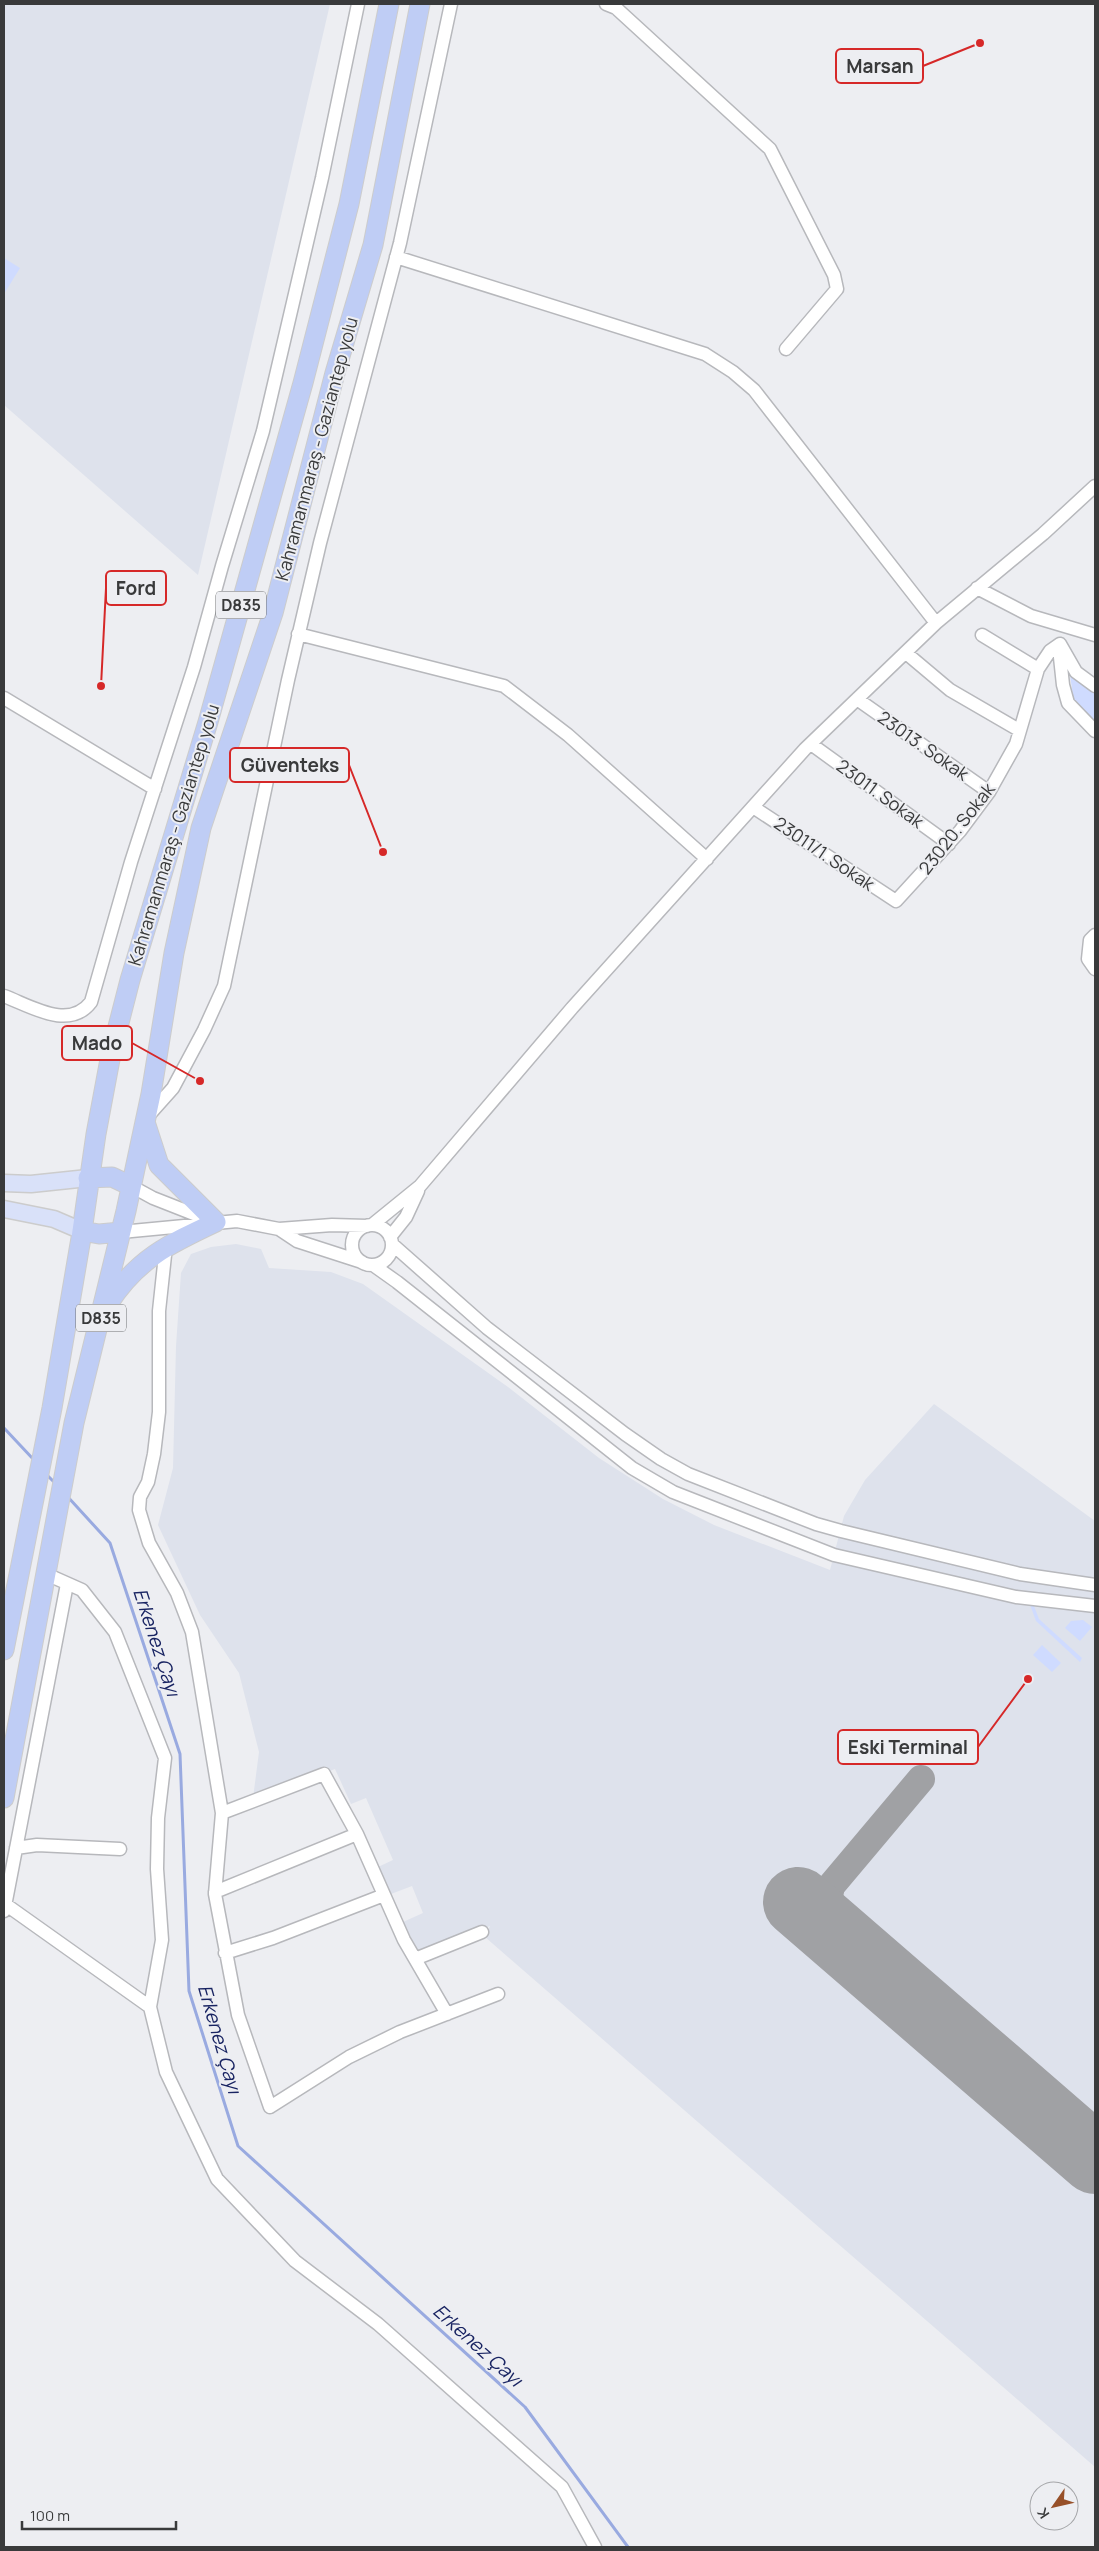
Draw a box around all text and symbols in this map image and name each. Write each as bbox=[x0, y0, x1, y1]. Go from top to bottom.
callout: Marsan bbox=[836, 49, 923, 83]
text: Marsan bbox=[846, 53, 914, 79]
street label: Kahramanmaraş - Gaziantep yolu bbox=[269, 314, 363, 583]
callout: Ford bbox=[106, 571, 166, 605]
text: Ford bbox=[116, 575, 156, 601]
road number: D835 bbox=[216, 592, 266, 618]
street label: Kahramanmaraş - Gaziantep yolu bbox=[122, 701, 224, 968]
street label: 23013. Sokak bbox=[873, 705, 975, 786]
callout: Güventeks bbox=[230, 748, 349, 782]
text: Güventeks bbox=[241, 752, 339, 778]
street label: 23011. Sokak bbox=[832, 753, 930, 834]
street label: 23020. Sokak bbox=[913, 777, 1000, 879]
street label: 23011/1. Sokak bbox=[770, 811, 880, 896]
callout: Mado bbox=[62, 1026, 132, 1060]
text: Mado bbox=[72, 1030, 122, 1056]
road number: D835 bbox=[76, 1305, 126, 1332]
water label: Erkenez Çayı bbox=[127, 1585, 187, 1701]
callout: Eski Terminal bbox=[838, 1730, 978, 1764]
text: Eski Terminal bbox=[848, 1734, 968, 1760]
water label: Erkenez Çayı bbox=[192, 1982, 248, 2098]
water label: Erkenez Çayı bbox=[428, 2298, 529, 2393]
north arrow bbox=[1029, 2481, 1079, 2531]
scale bar bbox=[22, 2498, 176, 2530]
text: K bbox=[1032, 2504, 1053, 2523]
text: 100 m bbox=[30, 2505, 70, 2526]

